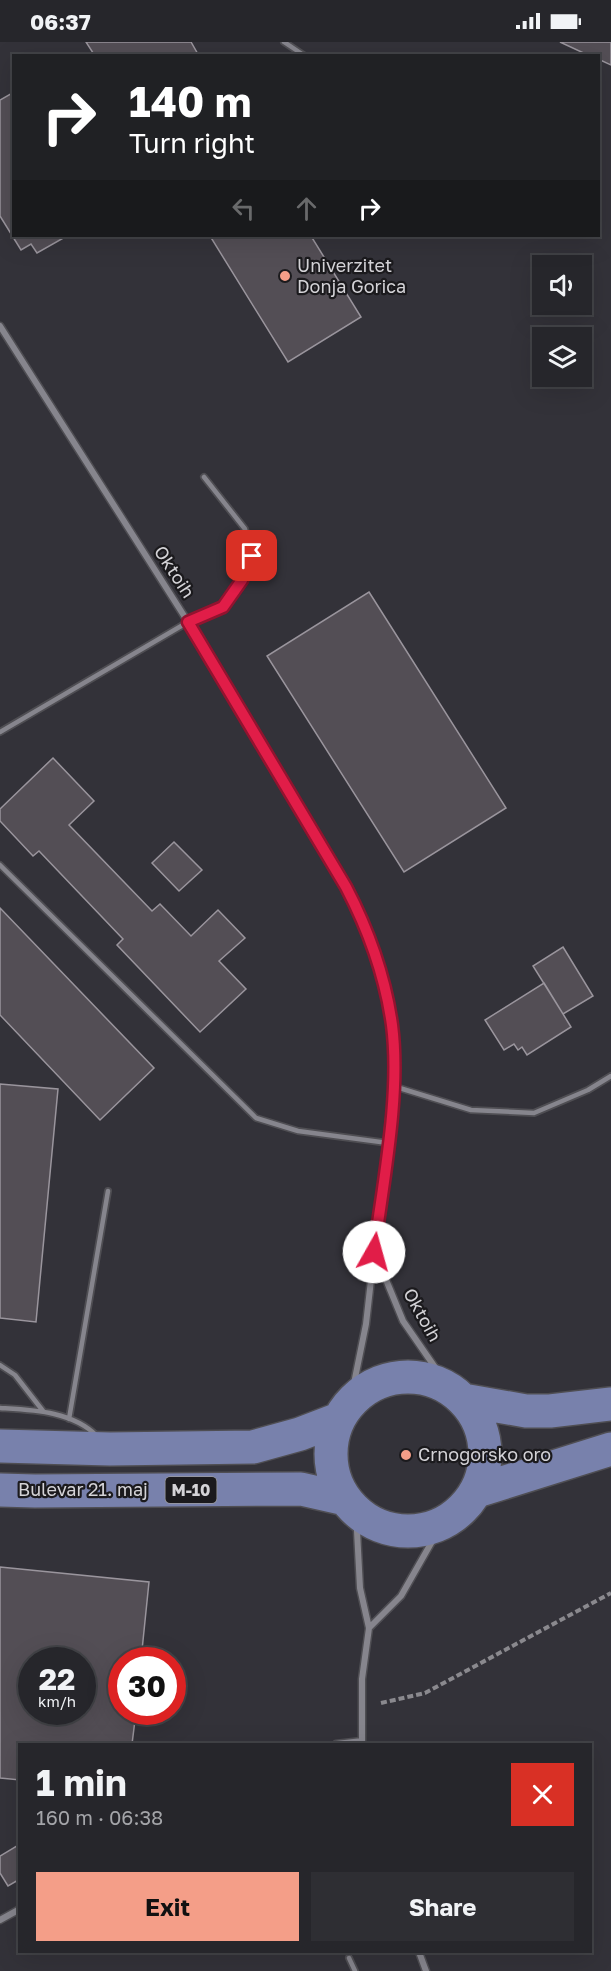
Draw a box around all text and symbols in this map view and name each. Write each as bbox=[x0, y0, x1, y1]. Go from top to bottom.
text: 06:37 bbox=[30, 8, 91, 35]
text: 140 m bbox=[129, 76, 251, 126]
icon: right bbox=[30, 78, 108, 156]
text: Turn right bbox=[129, 127, 255, 159]
icon: left bbox=[227, 192, 260, 225]
icon: ahead bbox=[290, 192, 323, 225]
icon: right bbox=[353, 192, 386, 225]
place label: Univerzitet Donja Gorica bbox=[297, 254, 406, 297]
map controls bbox=[532, 255, 592, 387]
button: sound bbox=[532, 255, 592, 315]
marker: Univerzitet Donja Gorica bbox=[278, 269, 292, 283]
button: layers bbox=[532, 327, 592, 387]
pin bbox=[226, 530, 277, 581]
icon: arrive bbox=[235, 539, 268, 572]
street label: Oktoih bbox=[150, 541, 200, 602]
position arrow bbox=[342, 1220, 406, 1284]
street label: Oktoih bbox=[399, 1284, 446, 1345]
place label: Crnogorsko oro bbox=[418, 1443, 551, 1465]
marker: Crnogorsko oro bbox=[399, 1448, 413, 1462]
road number: M-10 bbox=[166, 1477, 216, 1503]
street label: Bulevar 21. maj bbox=[18, 1478, 148, 1500]
speed limit sign: 30 bbox=[108, 1647, 186, 1725]
text: 22 bbox=[39, 1661, 75, 1697]
text: km/h bbox=[38, 1692, 76, 1710]
text: 1 min bbox=[36, 1761, 127, 1804]
button: close bbox=[511, 1763, 574, 1826]
text: 160 m · 06:38 bbox=[36, 1805, 163, 1829]
button: Exit bbox=[36, 1872, 299, 1941]
button: Share bbox=[311, 1872, 574, 1941]

